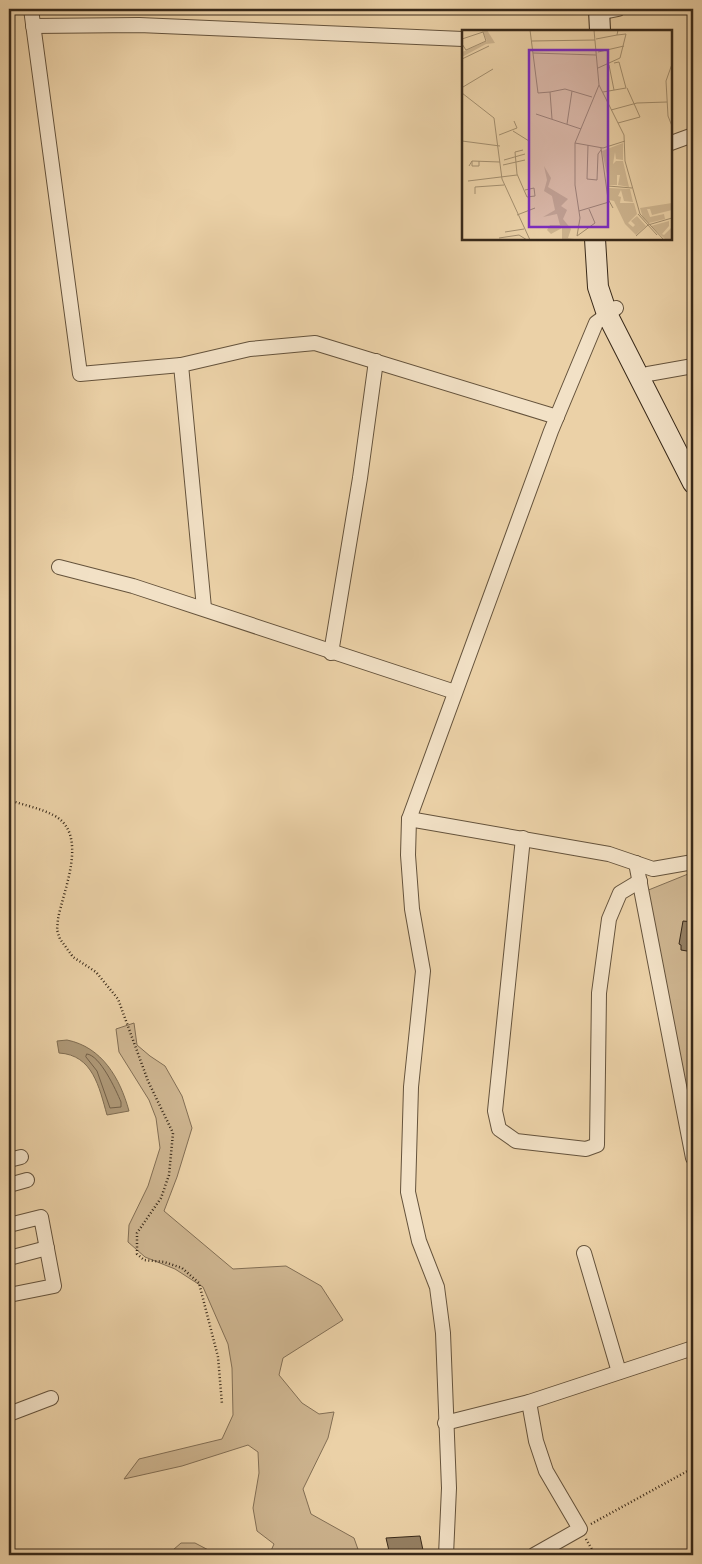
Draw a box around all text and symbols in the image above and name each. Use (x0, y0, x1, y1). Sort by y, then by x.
inset map (462, 30, 672, 240)

